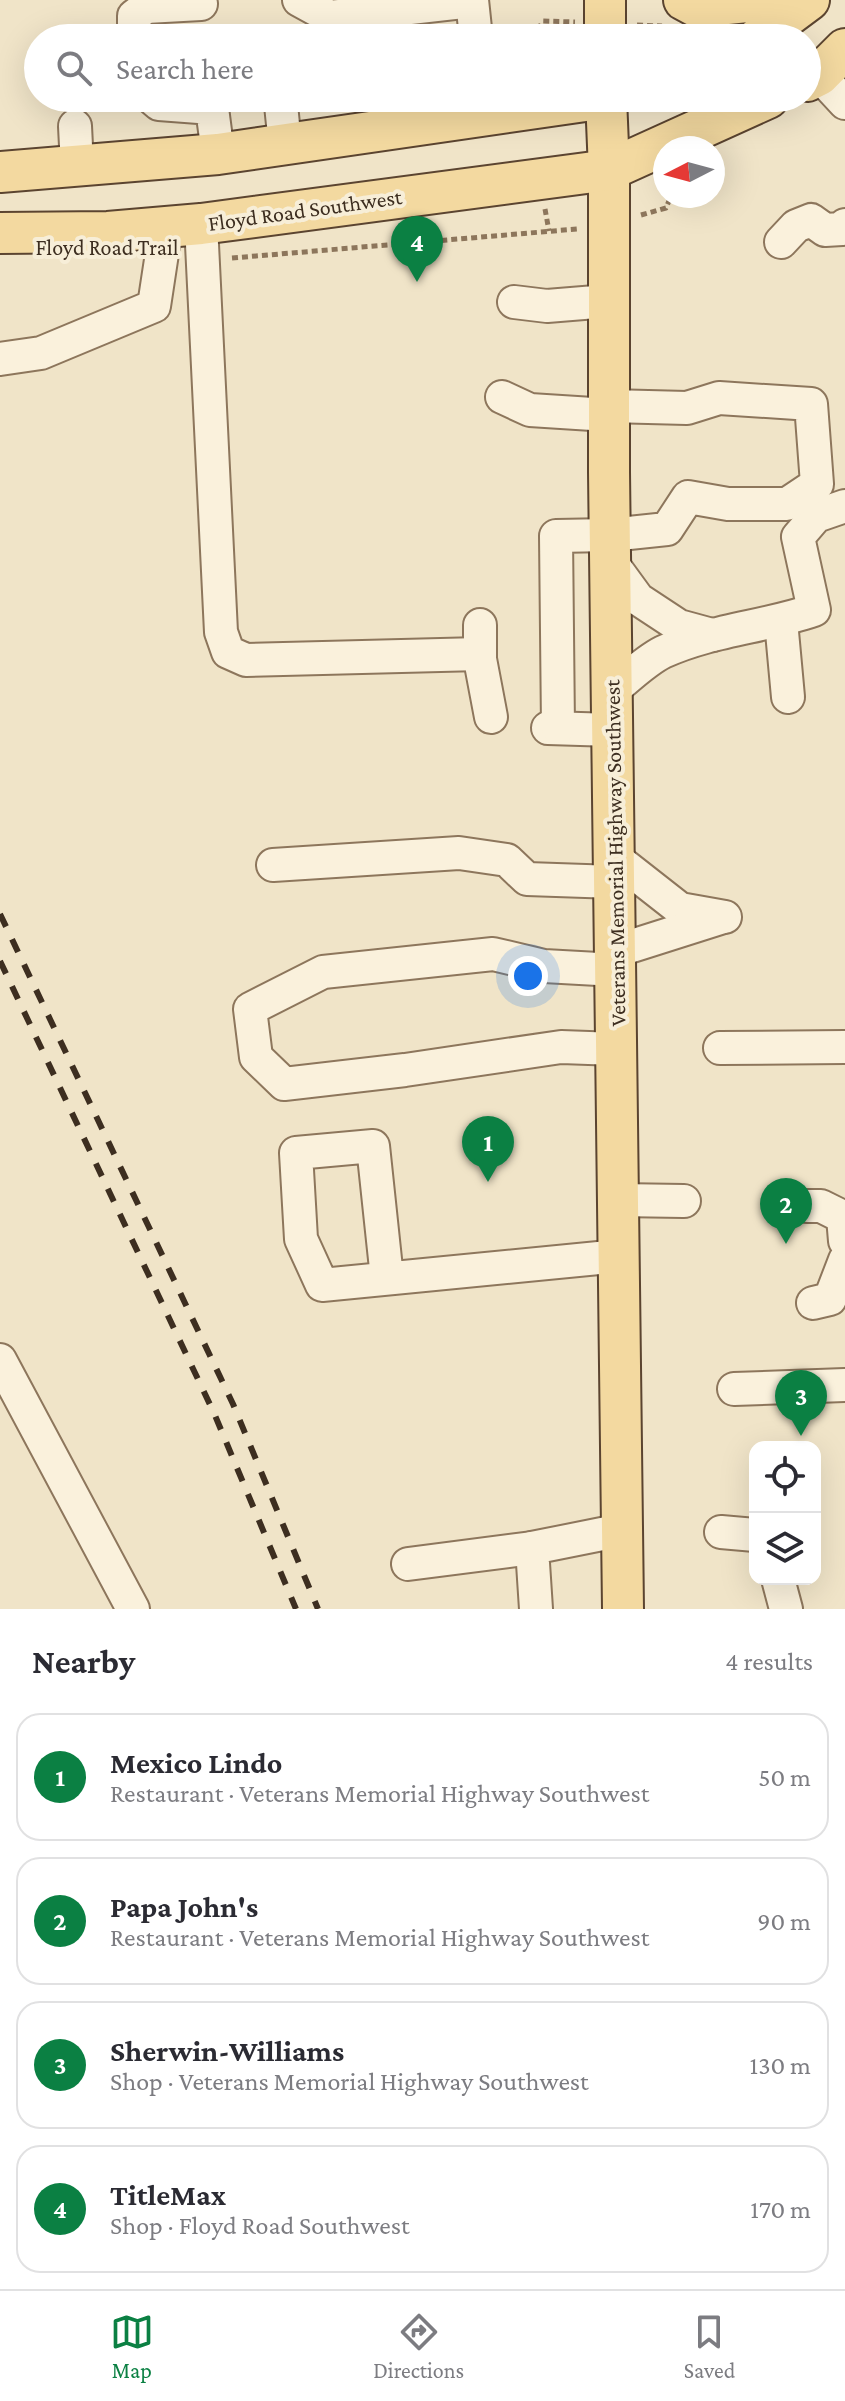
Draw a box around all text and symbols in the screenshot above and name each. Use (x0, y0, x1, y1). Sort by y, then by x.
search box (24, 24, 821, 112)
icon: search (52, 46, 96, 90)
text: Search here (116, 52, 254, 85)
north arrow (653, 136, 725, 208)
street label: Floyd Road Southwest (207, 184, 404, 236)
pin: 4 (391, 216, 443, 282)
street label: Floyd Road Trail (36, 235, 179, 260)
street label: Veterans Memorial Highway Southwest (599, 679, 631, 1027)
your location (508, 956, 548, 996)
pin: 1 (462, 1116, 514, 1182)
pin: 2 (760, 1178, 812, 1244)
pin: 3 (775, 1370, 827, 1436)
map controls (749, 1441, 821, 1585)
button: locate (749, 1441, 821, 1513)
button: layers (749, 1513, 821, 1585)
text: Nearby (32, 1643, 135, 1680)
text: 4 results (725, 1647, 813, 1676)
text: Mexico Lindo (110, 1746, 282, 1779)
text: 1 (55, 1763, 65, 1792)
text: 50 m (758, 1763, 811, 1792)
text: Restaurant · Veterans Memorial Highway Southwest (110, 1779, 649, 1808)
text: Papa John's (110, 1890, 258, 1923)
text: 2 (53, 1907, 67, 1936)
text: 90 m (757, 1907, 811, 1936)
text: Restaurant · Veterans Memorial Highway Southwest (110, 1923, 649, 1952)
text: Sherwin-Williams (110, 2034, 344, 2067)
text: 3 (54, 2051, 66, 2080)
text: 130 m (750, 2051, 811, 2080)
text: Shop · Veterans Memorial Highway Southwest (110, 2067, 589, 2096)
text: TitleMax (110, 2178, 226, 2211)
text: 4 (53, 2195, 67, 2224)
text: 170 m (750, 2195, 811, 2224)
text: Shop · Floyd Road Southwest (110, 2211, 410, 2240)
tab: Map (110, 2310, 154, 2383)
tab: Directions (373, 2310, 464, 2383)
tab: Saved (684, 2310, 735, 2383)

